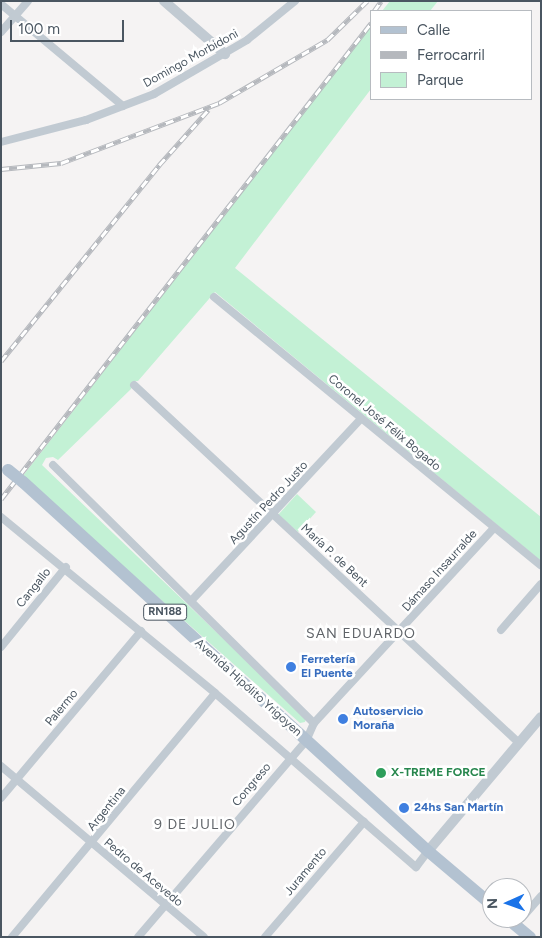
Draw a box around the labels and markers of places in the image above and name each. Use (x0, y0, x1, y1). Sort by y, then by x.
place label: Ferretería El Puente (301, 653, 355, 681)
marker: Ferretería El Puente (285, 661, 297, 673)
place label: Autoservicio Moraña (353, 705, 423, 733)
marker: Autoservicio Moraña (337, 713, 349, 725)
place label: X-TREME FORCE (391, 766, 486, 780)
marker: X-TREME FORCE (375, 767, 387, 779)
place label: 24hs San Martín (414, 801, 503, 815)
marker: 24hs San Martín (398, 802, 410, 814)

